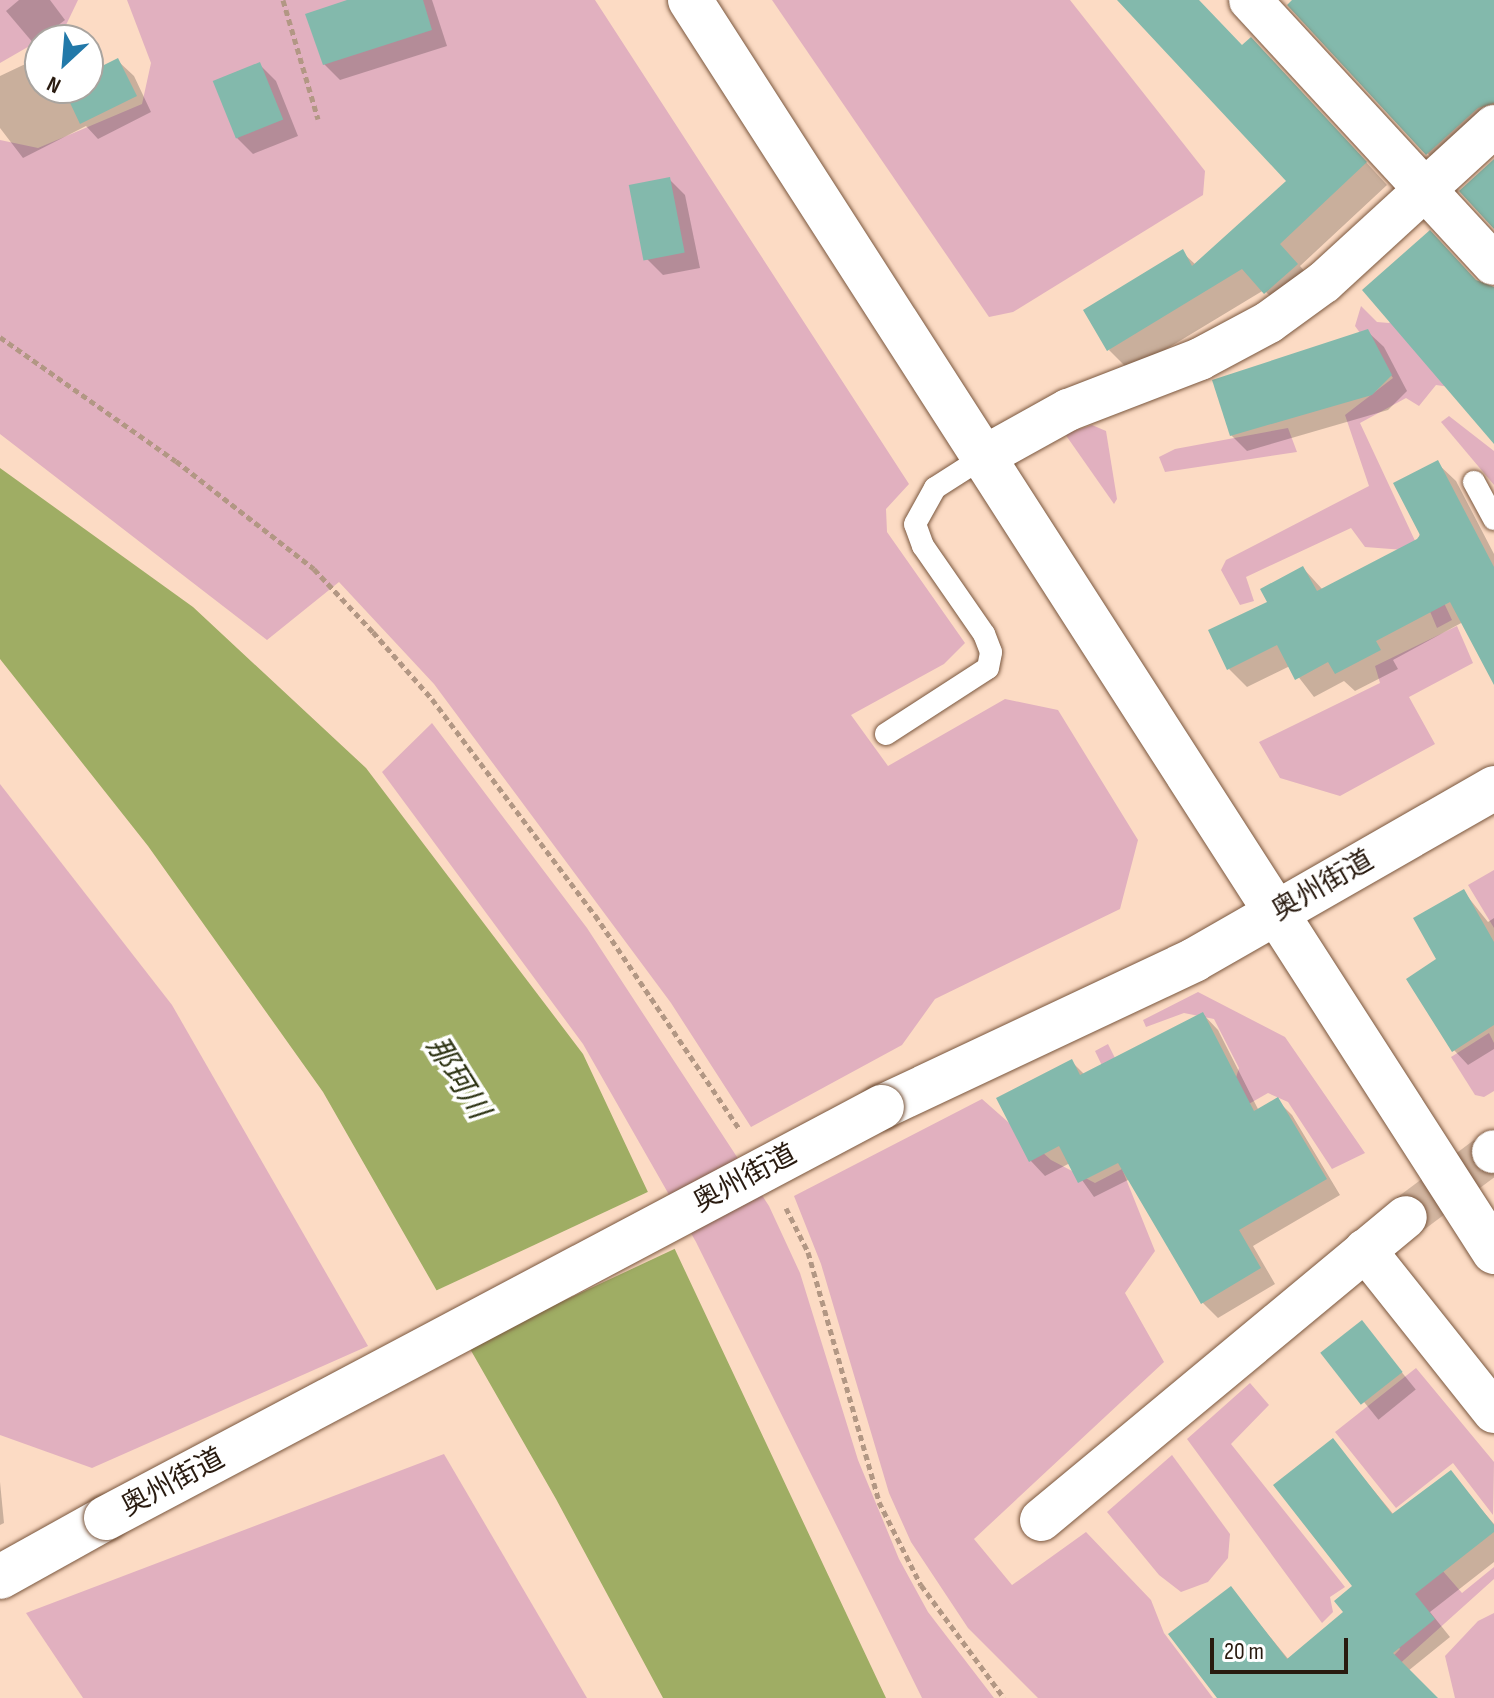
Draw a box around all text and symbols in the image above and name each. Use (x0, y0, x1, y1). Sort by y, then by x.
north arrow (24, 24, 104, 104)
text: N (43, 70, 65, 99)
street label: 奥州街道 (1266, 843, 1380, 929)
water label: 那珂川 (418, 1030, 496, 1126)
street label: 奥州街道 (688, 1138, 802, 1220)
street label: 奥州街道 (116, 1442, 230, 1524)
scale bar (1214, 1622, 1352, 1672)
text: 20 m (1224, 1637, 1264, 1666)

